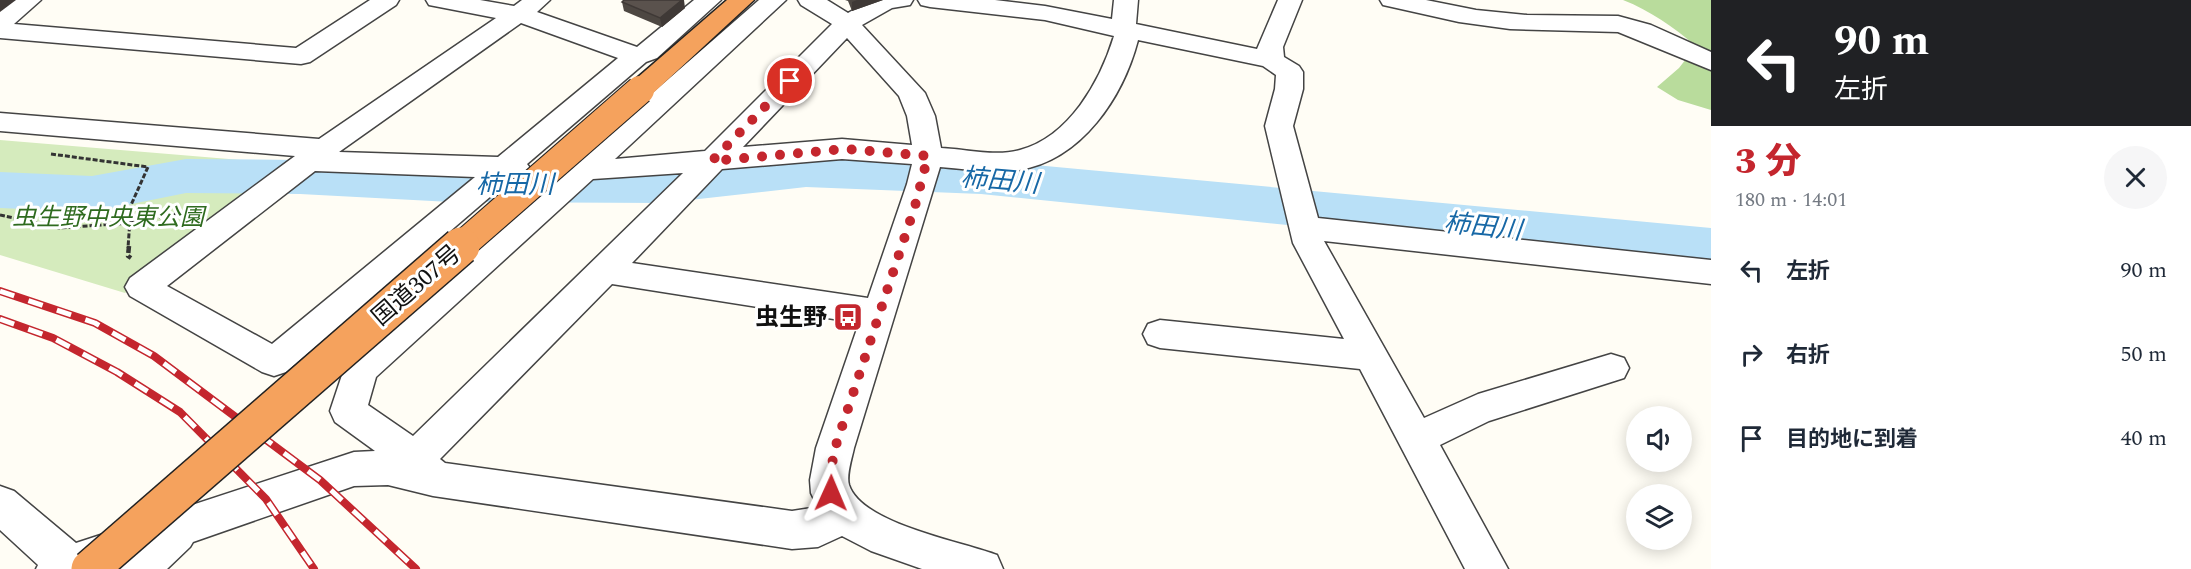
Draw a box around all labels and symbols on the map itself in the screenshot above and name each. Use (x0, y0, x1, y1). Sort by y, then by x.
pin (764, 55, 815, 106)
water label: 柿田川 (959, 158, 1043, 205)
water label: 柿田川 (476, 165, 557, 205)
park label: 虫生野中央東公園 (12, 200, 207, 236)
water label: 柿田川 (1442, 203, 1527, 251)
street label: 国道307号 (364, 237, 469, 335)
place label: 虫生野 (755, 300, 827, 336)
bus stop icon: 虫生野 (832, 301, 864, 333)
position arrow (799, 461, 863, 525)

